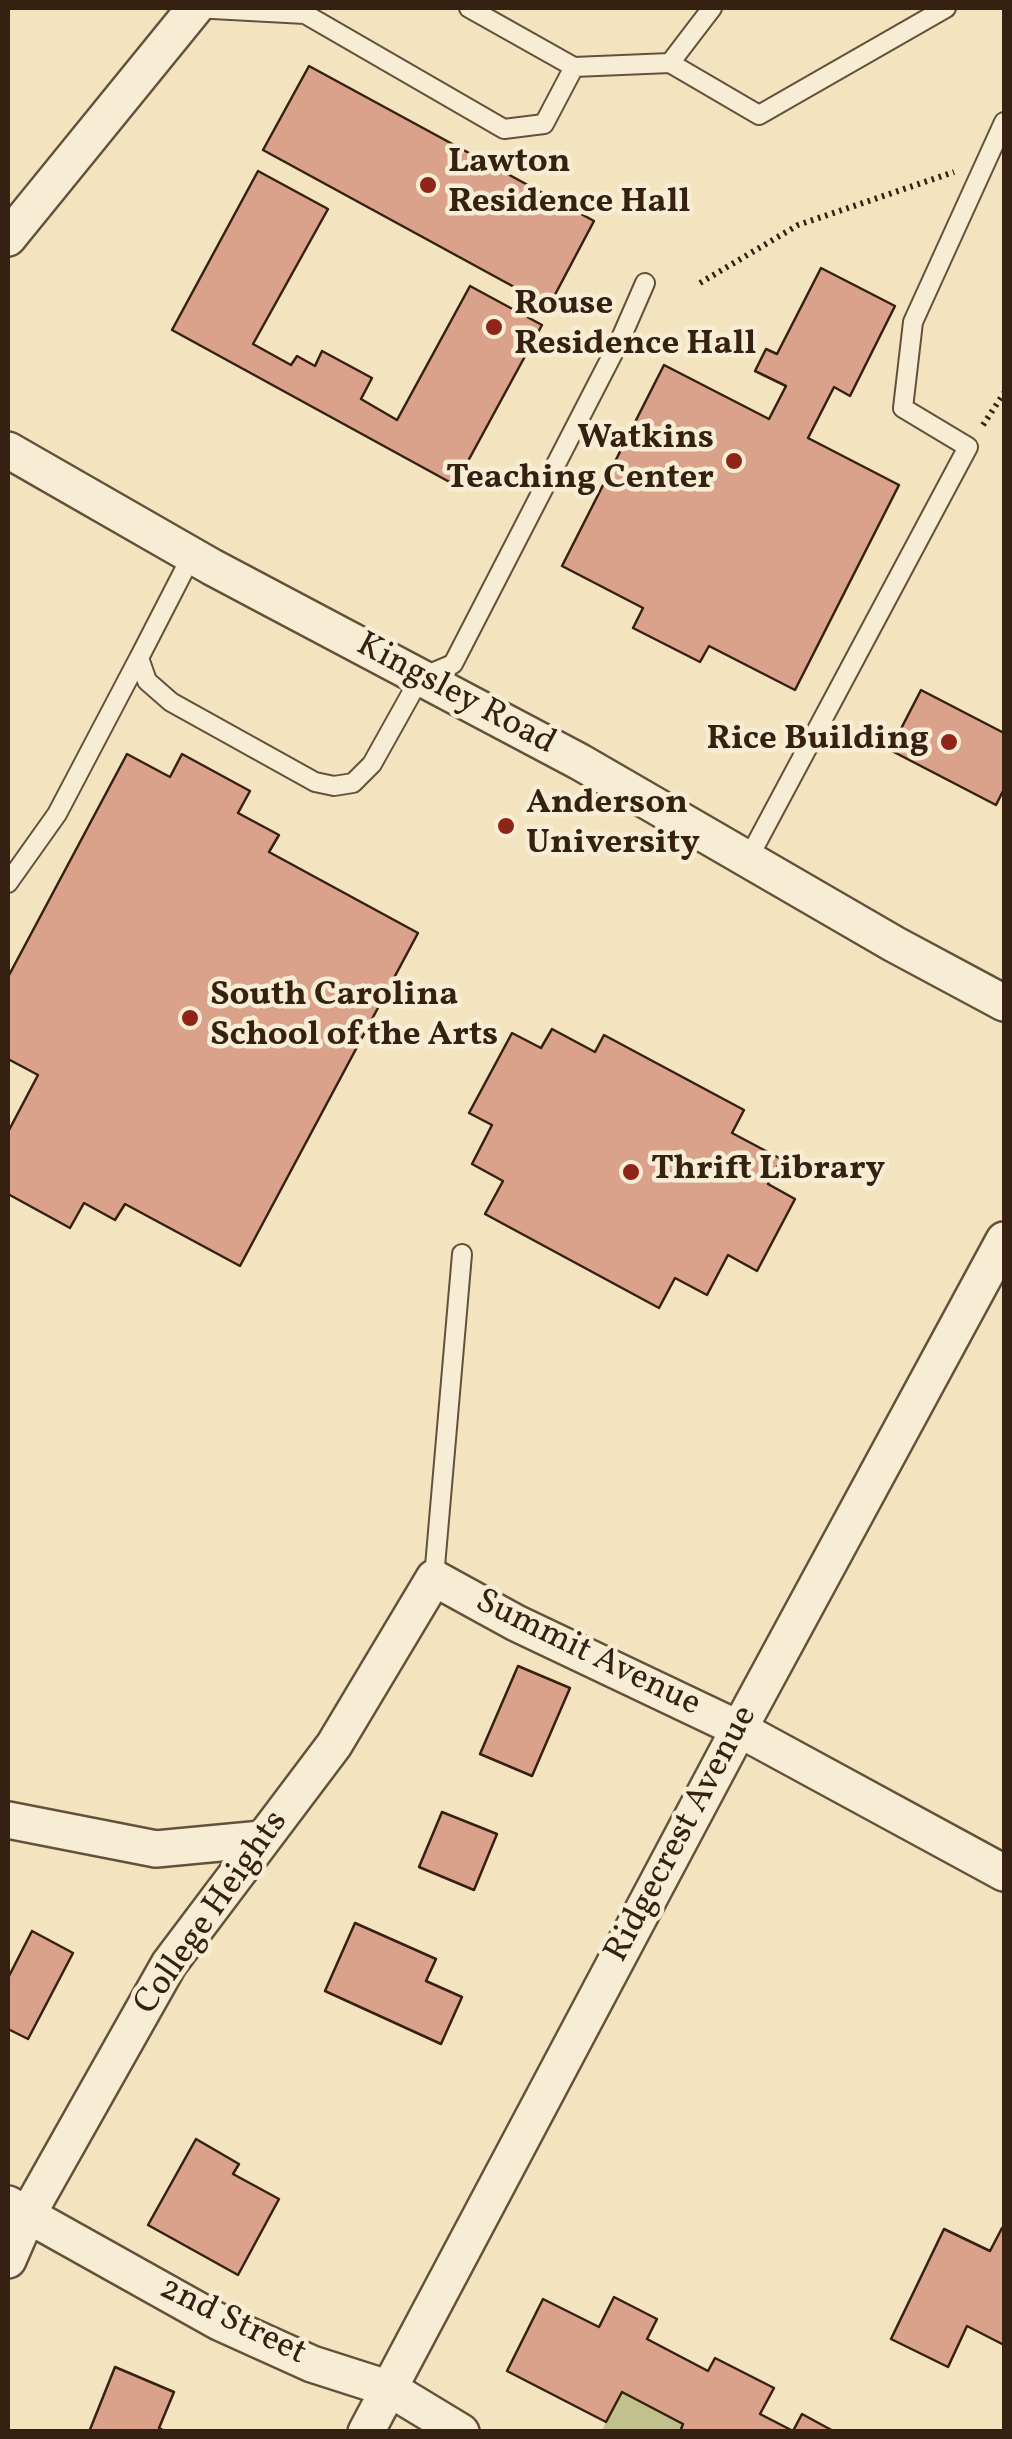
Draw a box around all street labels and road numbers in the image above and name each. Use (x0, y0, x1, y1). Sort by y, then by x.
street label: Kingsley Road (348, 626, 562, 766)
street label: Summit Avenue (468, 1582, 706, 1728)
street label: Ridgecrest Avenue (598, 1700, 768, 1970)
street label: College Heights (127, 1804, 299, 2024)
street label: 2nd Street (152, 2269, 312, 2377)

